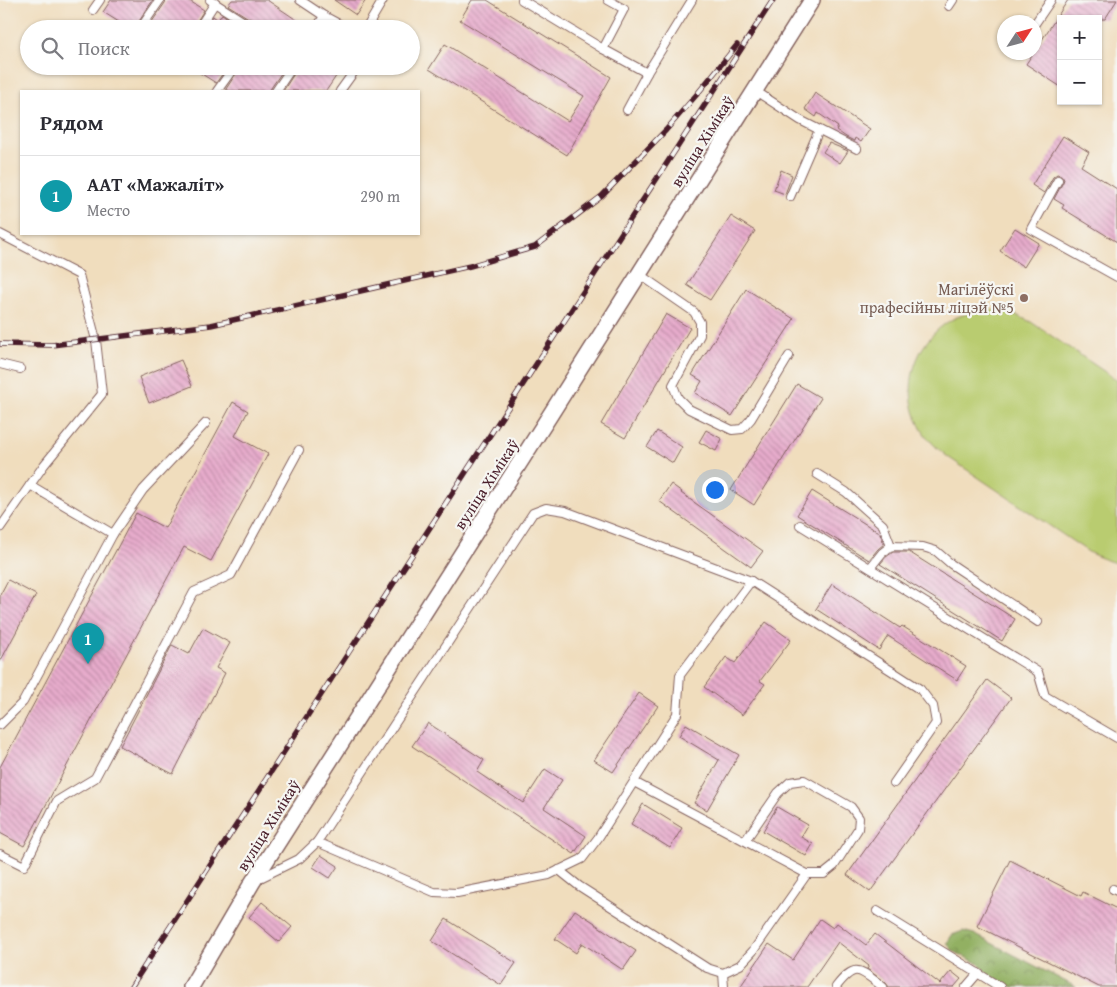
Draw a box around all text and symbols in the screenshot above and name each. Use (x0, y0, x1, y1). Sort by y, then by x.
north arrow (997, 15, 1042, 60)
map controls (1057, 15, 1102, 105)
button: + (1057, 15, 1102, 60)
search box (20, 20, 420, 75)
icon: search (38, 34, 66, 62)
text: Поиск (78, 34, 130, 62)
button: − (1057, 60, 1102, 105)
street label: вуліца Хімікаў (664, 91, 740, 191)
text: Рядом (40, 107, 103, 138)
text: ААТ «Мажаліт» (87, 170, 224, 198)
text: 1 (52, 184, 60, 208)
text: 290 m (360, 184, 400, 208)
text: Место (87, 198, 130, 222)
place label: Магілёўскі прафесійны ліцэй №5 (860, 277, 1015, 319)
marker: Магілёўскі прафесійны ліцэй №5 (1018, 292, 1030, 304)
street label: вуліца Хімікаў (448, 434, 524, 534)
your location (702, 477, 728, 503)
pin: 1 (72, 623, 104, 664)
street label: вуліца Хімікаў (230, 775, 306, 875)

